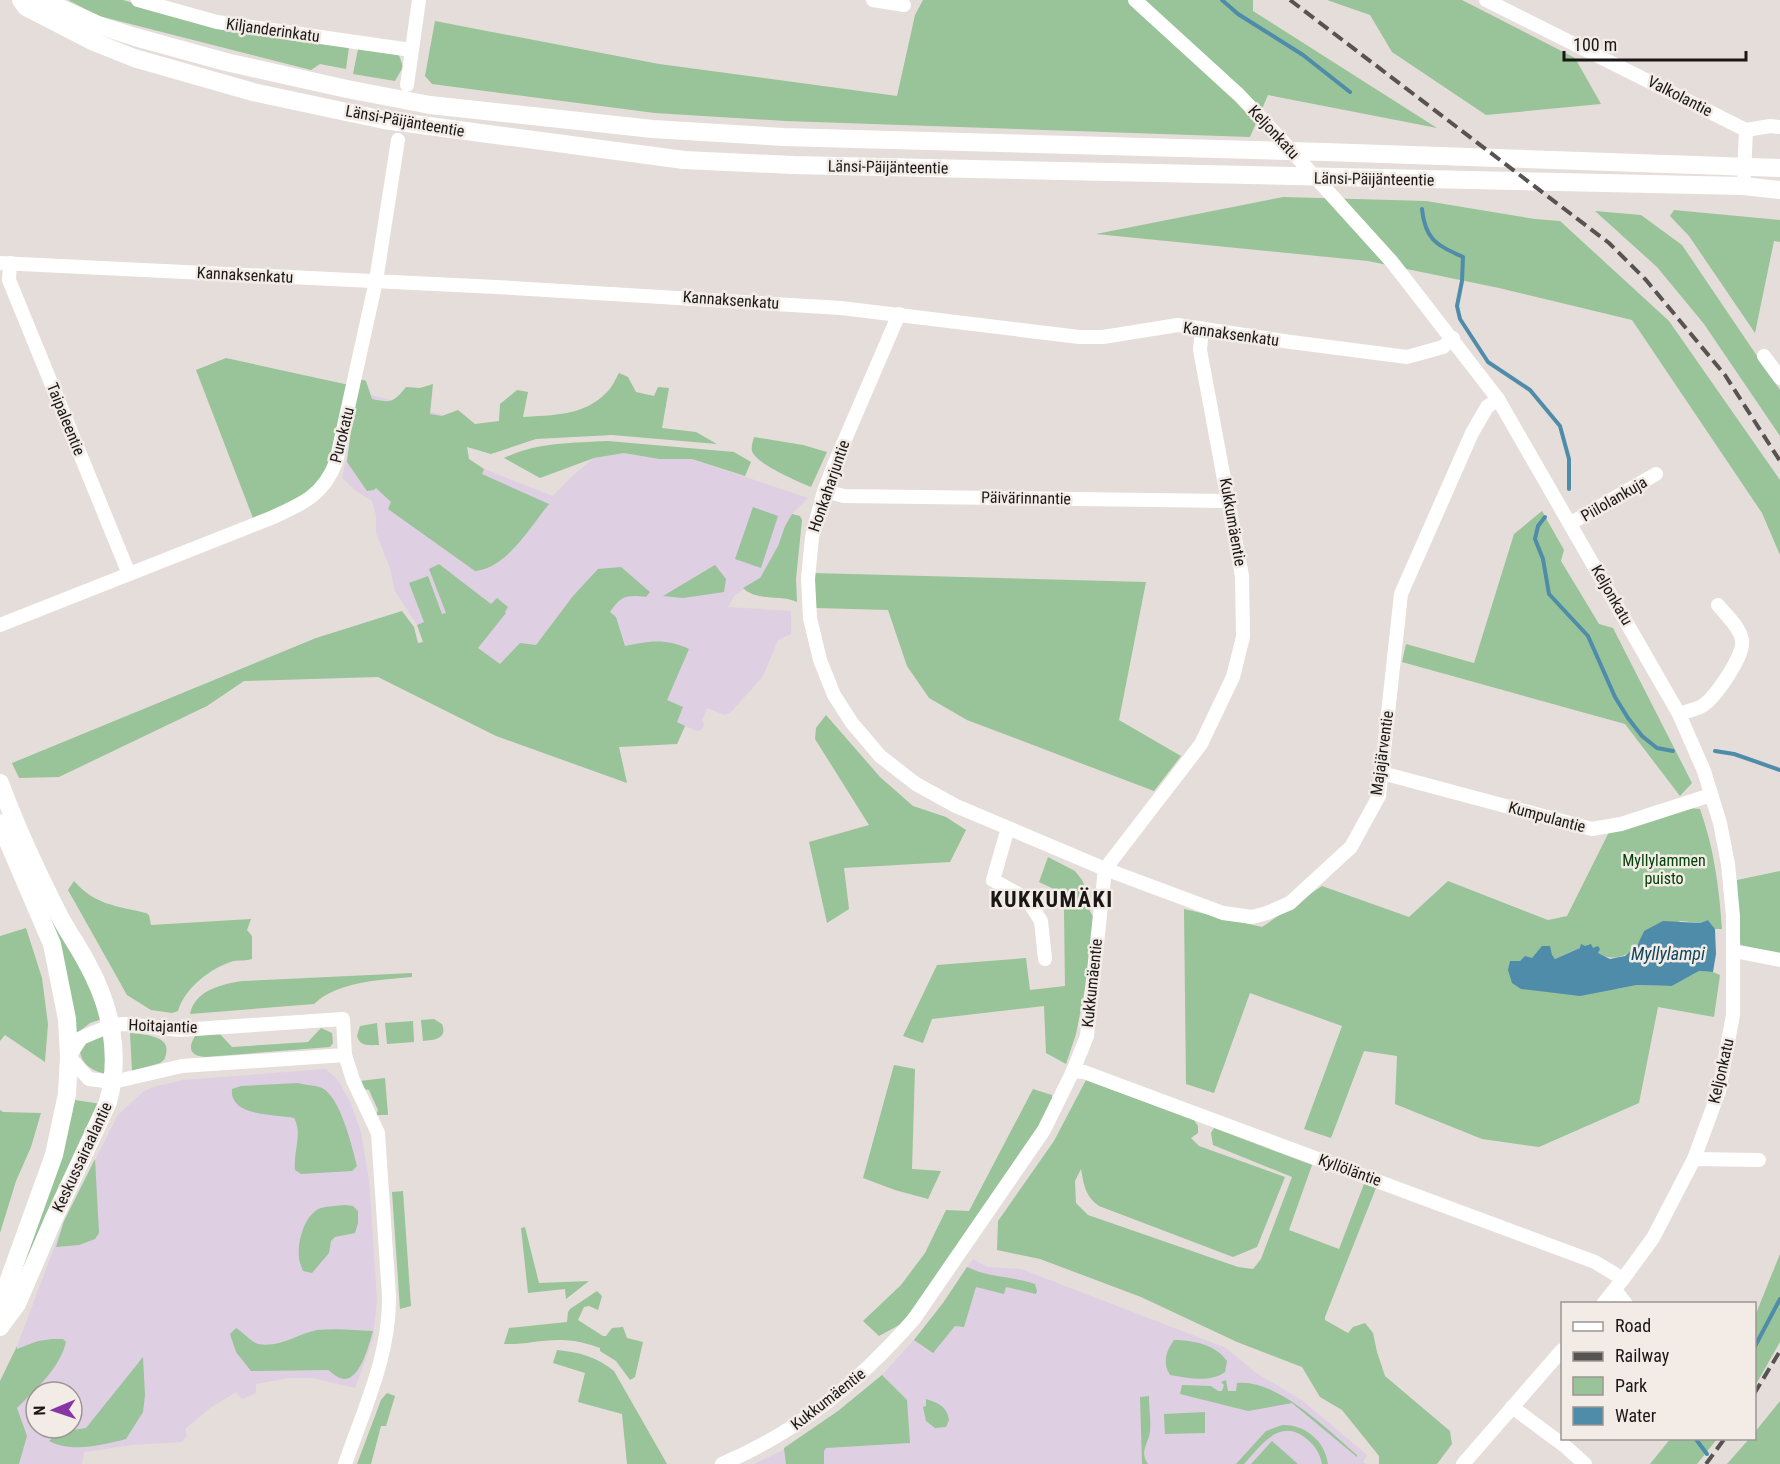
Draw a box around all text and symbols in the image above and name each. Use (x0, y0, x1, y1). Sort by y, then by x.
street label: Kiljanderinkatu (225, 14, 321, 46)
scale bar (1564, 24, 1746, 62)
text: 100 m (1573, 34, 1617, 55)
street label: Valkolantie (1644, 72, 1716, 120)
street label: Länsi-Päijänteentie (344, 101, 466, 141)
street label: Keljonkatu (1244, 101, 1304, 163)
street label: Länsi-Päijänteentie (828, 156, 948, 178)
street label: Länsi-Päijänteentie (1314, 168, 1434, 190)
street label: Kannaksenkatu (196, 263, 294, 287)
street label: Kannaksenkatu (682, 287, 780, 313)
street label: Kannaksenkatu (1182, 318, 1280, 350)
street label: Taipaleentie (43, 380, 89, 458)
street label: Purokatu (326, 405, 358, 465)
street label: Honkaharjuntie (804, 438, 854, 534)
street label: Piilolankuja (1578, 472, 1650, 526)
street label: Kukkumäentie (1216, 476, 1250, 568)
street label: Päivärinnantie (981, 488, 1071, 508)
street label: Keljonkatu (1587, 561, 1637, 629)
street label: Majajärventie (1367, 710, 1397, 796)
street label: Kumpulantie (1506, 798, 1588, 836)
park label: Myllylammen puisto (1622, 851, 1706, 888)
district label: KUKKUMÄKI (990, 887, 1114, 912)
street label: Kukkumäentie (1078, 938, 1106, 1028)
water label: Myllylampi (1631, 943, 1706, 964)
street label: Hoitajantie (128, 1015, 198, 1037)
street label: Keljonkatu (1704, 1037, 1738, 1105)
street label: Keskussairaalantie (48, 1099, 116, 1215)
street label: Kyllöläntie (1316, 1150, 1384, 1190)
legend (1561, 1302, 1756, 1440)
text: Road (1615, 1315, 1651, 1336)
text: Railway (1615, 1345, 1670, 1366)
street label: Kukkumäentie (787, 1364, 869, 1434)
text: Park (1615, 1375, 1647, 1396)
north arrow (24, 1380, 84, 1440)
text: N (30, 1405, 49, 1416)
text: Water (1615, 1405, 1657, 1426)

